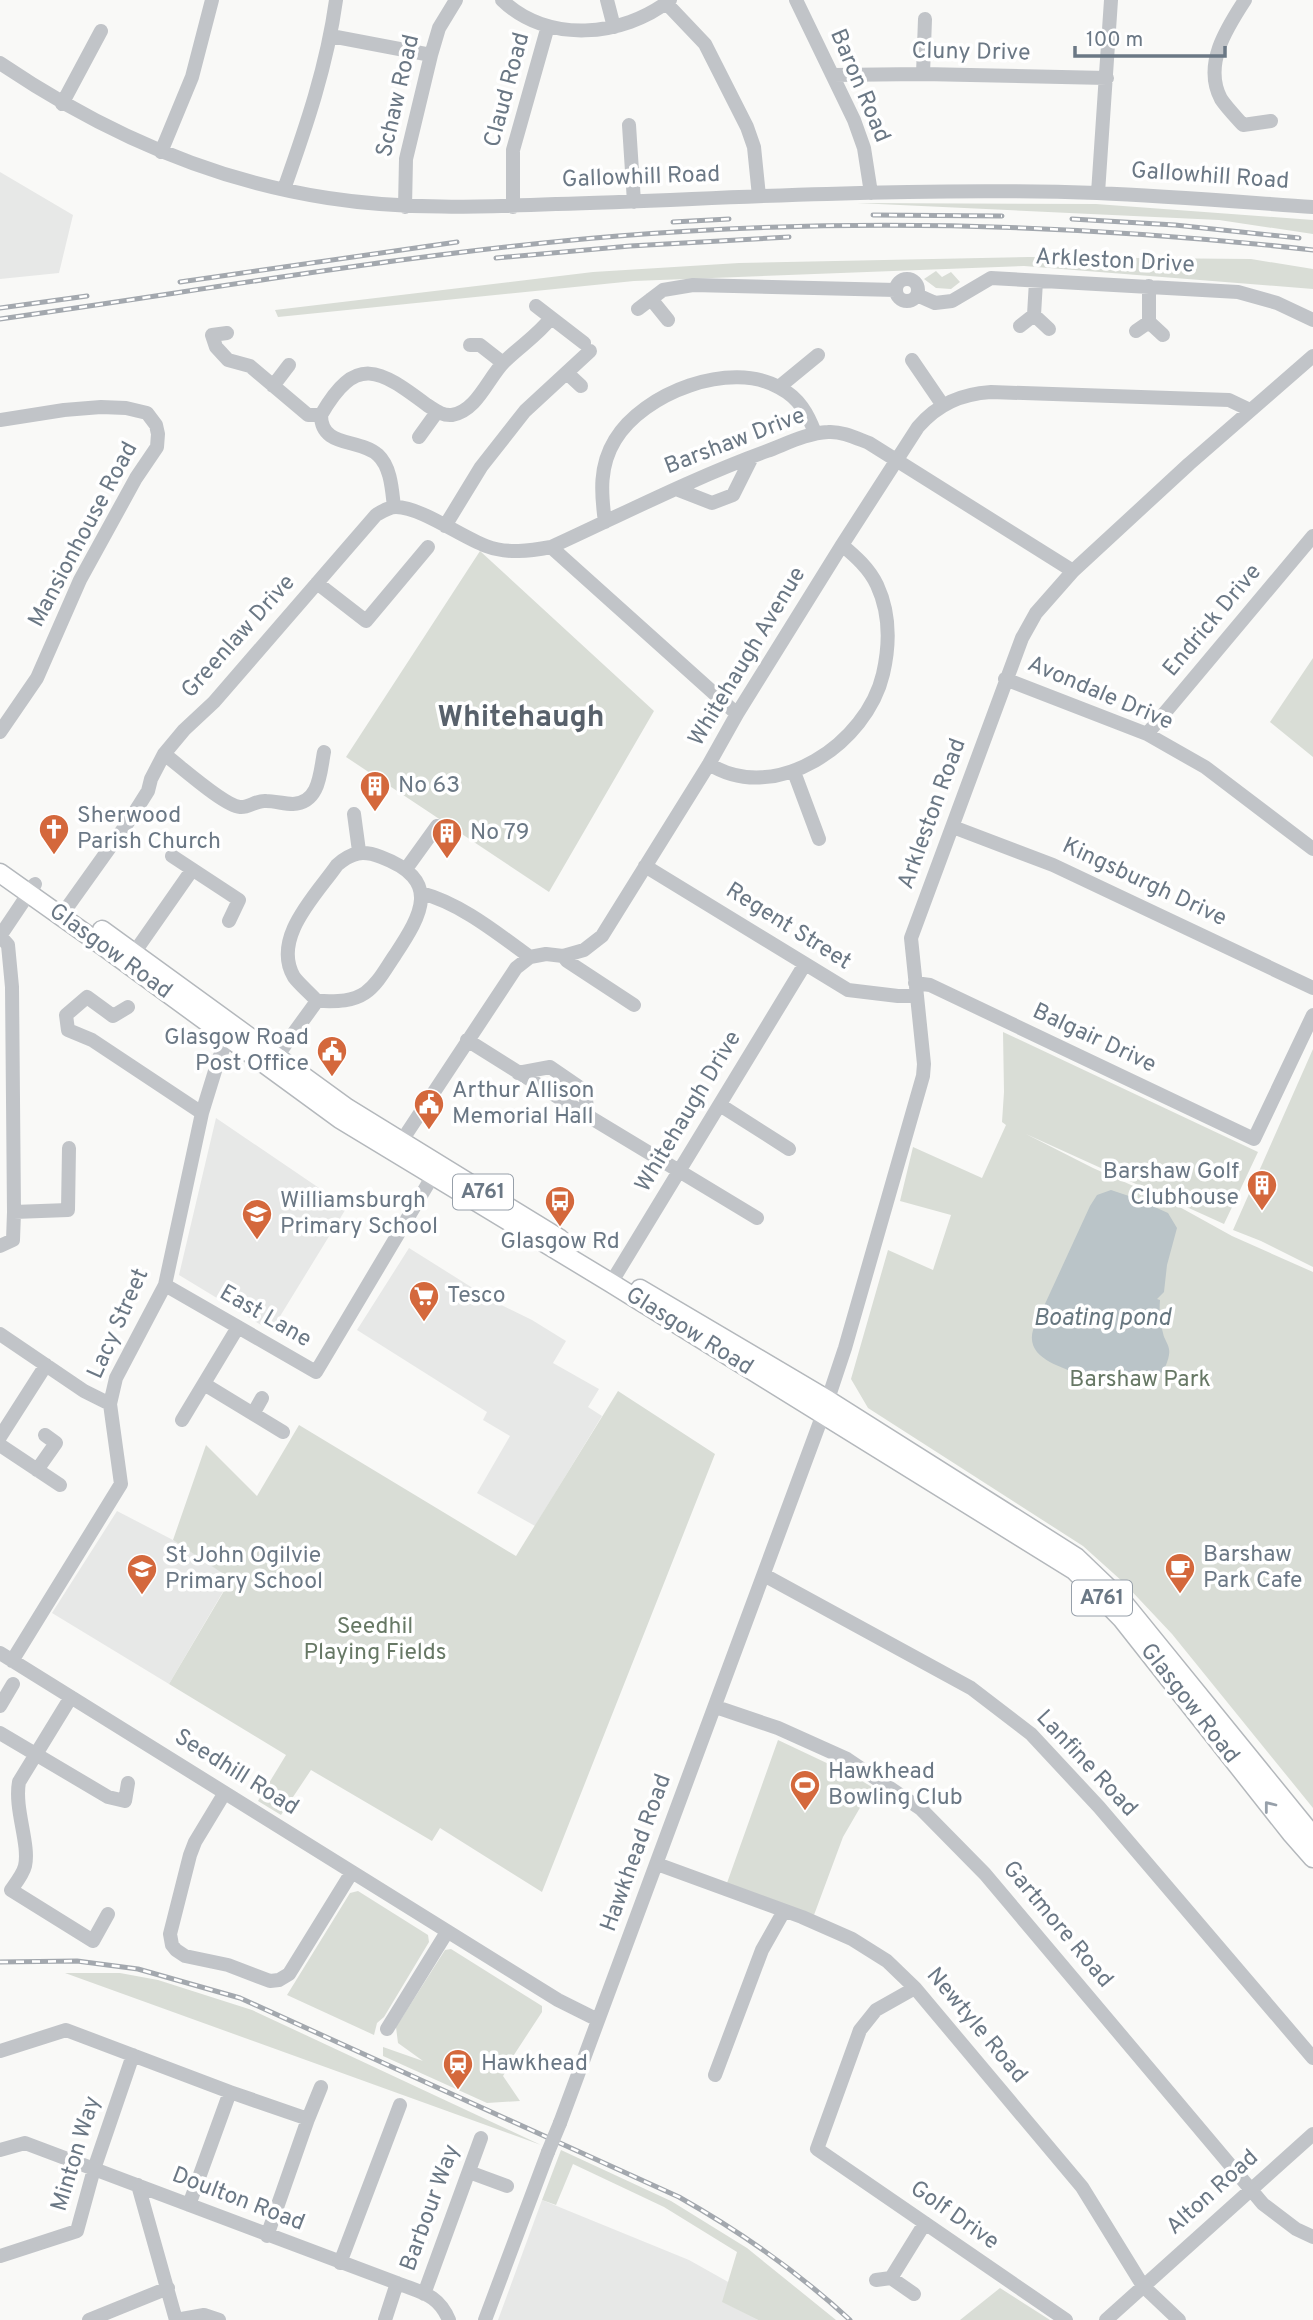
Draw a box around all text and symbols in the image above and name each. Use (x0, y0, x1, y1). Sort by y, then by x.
scale bar (1075, 14, 1226, 58)
street label: Baron Road (822, 25, 896, 147)
text: 100 m (1086, 27, 1143, 54)
street label: Claud Road (479, 30, 537, 150)
street label: Schaw Road (371, 32, 427, 160)
street label: Cluny Drive (911, 37, 1031, 69)
street label: Gallowhill Road (1130, 157, 1290, 197)
street label: Gallowhill Road (561, 161, 721, 195)
street label: Arkleston Drive (1035, 243, 1195, 281)
street label: Barshaw Drive (660, 402, 810, 482)
street label: Mansionhouse Road (23, 437, 145, 633)
street label: Endrick Drive (1157, 559, 1269, 683)
street label: Whitehaugh Avenue (683, 562, 813, 752)
street label: Greenlaw Drive (176, 569, 302, 705)
street label: Avondale Drive (1023, 650, 1177, 738)
district label: Whitehaugh (437, 700, 605, 737)
street label: Arkleston Road (892, 735, 974, 893)
building icon: No 63 (358, 769, 392, 813)
place label: No 63 (398, 772, 460, 801)
place label: Sherwood Parish Church (77, 802, 221, 857)
church icon: Sherwood Parish Church (37, 812, 71, 856)
building icon: No 79 (430, 816, 464, 860)
place label: No 79 (470, 819, 529, 848)
street label: Kingsburgh Drive (1057, 832, 1231, 934)
street label: Regent Street (720, 877, 856, 977)
street label: Glasgow Road (43, 898, 177, 1006)
street label: Balgair Drive (1027, 998, 1161, 1080)
place label: Glasgow Road Post Office (164, 1024, 309, 1079)
street label: Whitehaugh Drive (630, 1026, 748, 1198)
public building icon: Glasgow Road Post Office (315, 1034, 349, 1078)
place label: Arthur Allison Memorial Hall (452, 1077, 594, 1132)
public building icon: Arthur Allison Memorial Hall (412, 1087, 446, 1131)
place label: Barshaw Golf Clubhouse (1103, 1158, 1239, 1213)
building icon: Barshaw Golf Clubhouse (1245, 1168, 1279, 1212)
road number: A761 (453, 1174, 513, 1210)
bus stop icon: Glasgow Rd (543, 1184, 577, 1228)
place label: Williamsburgh Primary School (280, 1187, 438, 1242)
school or university icon: Williamsburgh Primary School (240, 1197, 274, 1241)
place label: Glasgow Rd (500, 1228, 620, 1257)
street label: Lacy Street (82, 1264, 156, 1384)
street label: East Lane (214, 1279, 316, 1355)
supermarket icon: Tesco (407, 1279, 441, 1323)
street label: Glasgow Road (620, 1281, 758, 1383)
place label: Tesco (447, 1282, 506, 1311)
water label: Boating pond (1033, 1304, 1173, 1334)
park label: Barshaw Park (1069, 1366, 1211, 1395)
place label: Barshaw Park Cafe (1203, 1541, 1302, 1596)
place label: St John Ogilvie Primary School (165, 1542, 323, 1597)
cafe icon: Barshaw Park Cafe (1163, 1551, 1197, 1595)
school or university icon: St John Ogilvie Primary School (125, 1552, 159, 1596)
road number: A761 (1072, 1580, 1132, 1616)
park label: Seedhil Playing Fields (303, 1613, 447, 1668)
street label: Glasgow Road (1133, 1638, 1245, 1770)
street label: Lanfine Road (1029, 1704, 1143, 1824)
street label: Seedhill Road (168, 1723, 304, 1823)
place label: Hawkhead Bowling Club (828, 1758, 963, 1813)
sports icon: Hawkhead Bowling Club (788, 1768, 822, 1812)
street label: Hawkhead Road (595, 1770, 679, 1936)
one-way arrow (1265, 1801, 1278, 1813)
street label: Gartmore Road (995, 1855, 1119, 1995)
street label: Newtyle Road (919, 1962, 1033, 2090)
station icon: Hawkhead (441, 2047, 475, 2091)
place label: Hawkhead (481, 2050, 588, 2079)
street label: Minton Way (46, 2093, 108, 2215)
street label: Barbour Way (395, 2141, 467, 2275)
street label: Alton Road (1161, 2144, 1265, 2242)
street label: Doulton Road (167, 2161, 309, 2239)
street label: Golf Drive (904, 2175, 1004, 2257)

